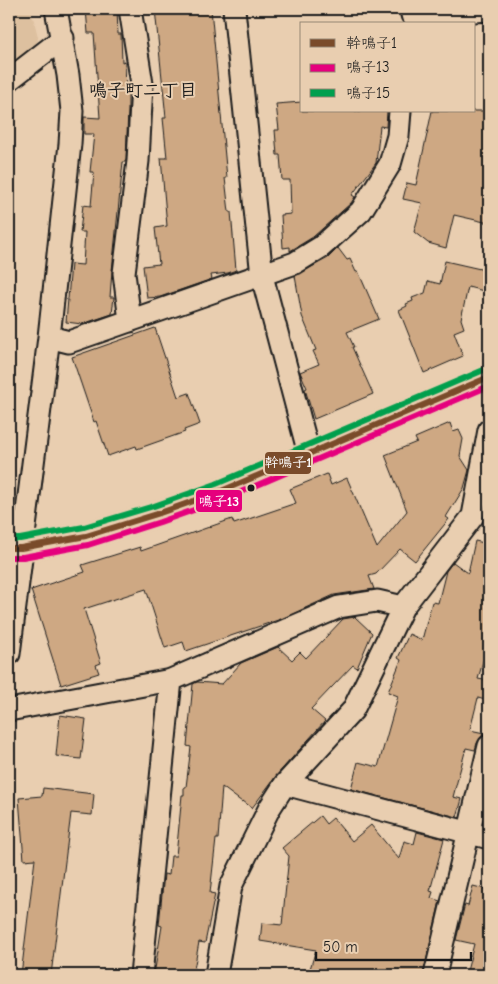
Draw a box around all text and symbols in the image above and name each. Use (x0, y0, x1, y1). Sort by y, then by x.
legend (300, 22, 476, 112)
text: 幹鳴子1 (346, 34, 397, 52)
text: 鳴子13 (346, 58, 390, 76)
district label: 鳴子町二丁目 (89, 80, 197, 101)
text: 鳴子15 (346, 84, 390, 102)
line badge: 幹鳴子1 (264, 451, 312, 475)
text: 幹鳴子1 (264, 454, 312, 471)
unlabelled marker (246, 483, 256, 493)
line badge: 鳴子13 (195, 489, 243, 513)
text: 鳴子13 (199, 493, 239, 510)
scale bar (316, 929, 470, 961)
text: 50 m (323, 938, 358, 956)

